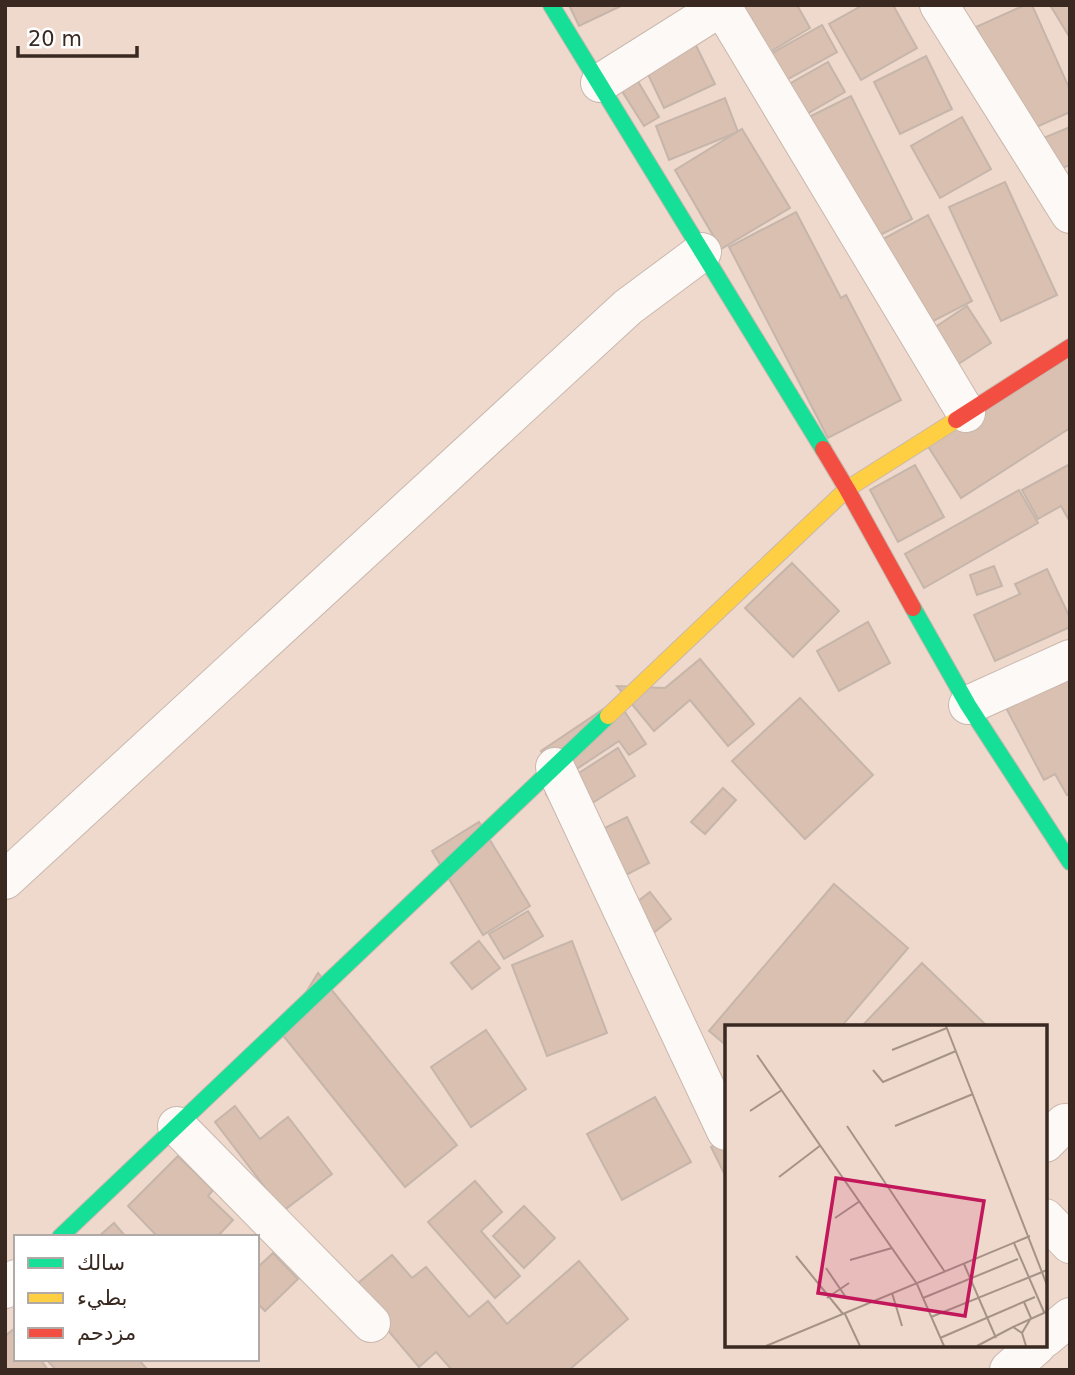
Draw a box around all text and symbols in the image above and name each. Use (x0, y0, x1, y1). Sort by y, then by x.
scale bar (18, 14, 136, 58)
text: 20 m (28, 27, 82, 51)
inset map (725, 1025, 1047, 1347)
legend (14, 1235, 259, 1361)
text: سالك (77, 1251, 125, 1275)
text: بطيء (77, 1286, 127, 1310)
text: مزدحم (77, 1321, 136, 1346)

